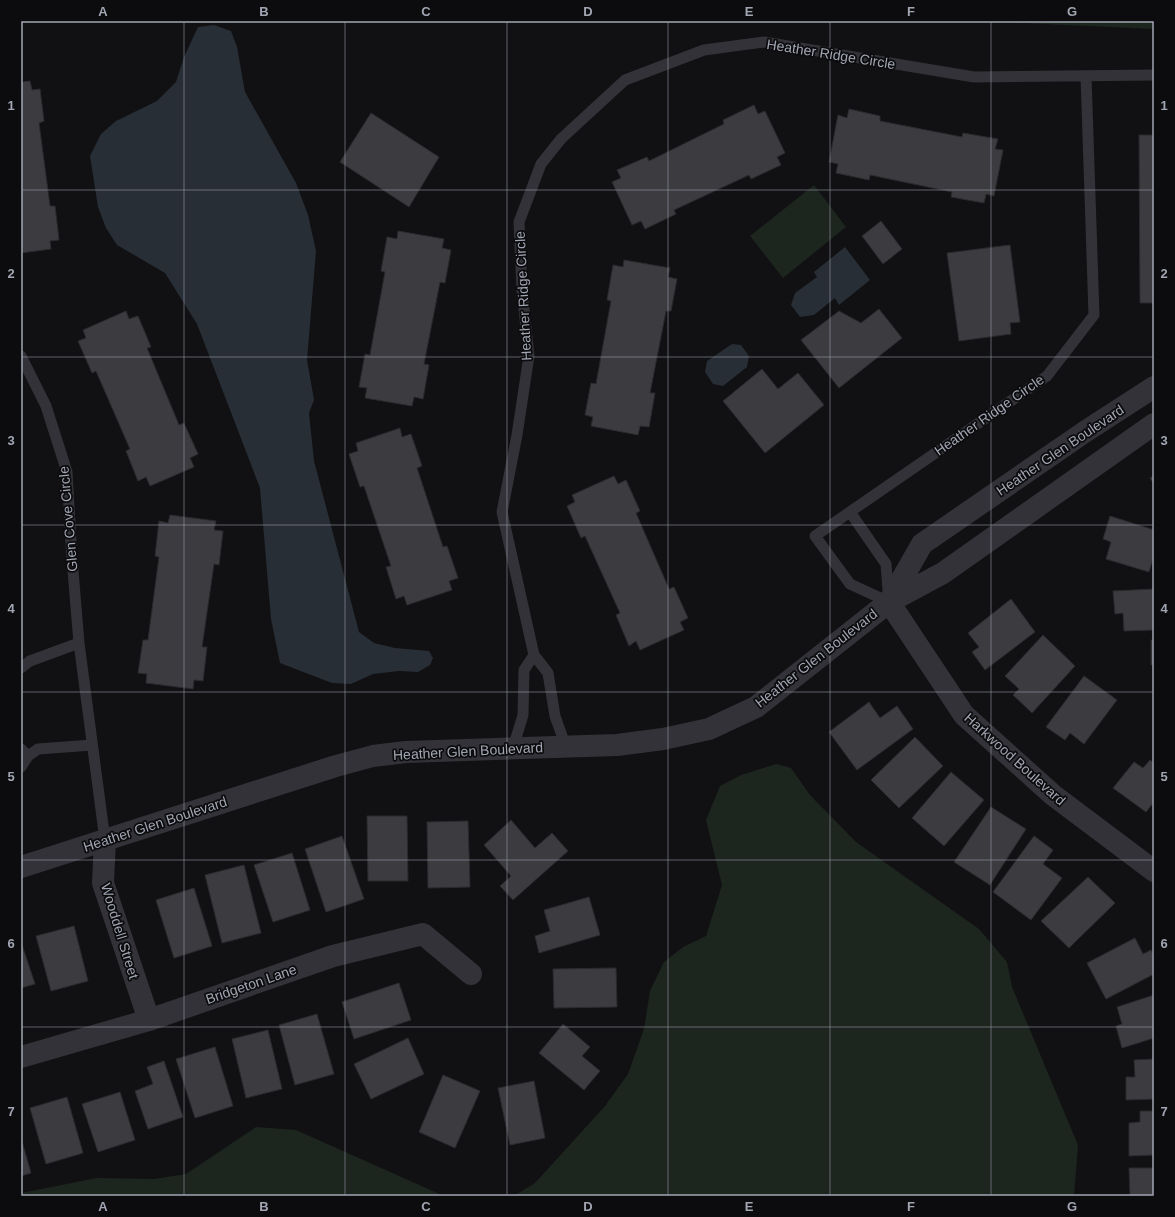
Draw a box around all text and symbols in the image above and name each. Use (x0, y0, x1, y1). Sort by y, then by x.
text: A (98, 4, 108, 19)
text: B (259, 4, 269, 19)
text: C (421, 4, 431, 19)
text: D (583, 4, 593, 19)
text: E (745, 4, 754, 19)
text: F (907, 4, 915, 19)
text: G (1067, 4, 1077, 19)
street label: Heather Ridge Circle (766, 36, 897, 72)
text: 1 (7, 98, 15, 113)
text: 1 (1160, 98, 1168, 113)
street label: Heather Ridge Circle (512, 230, 534, 361)
text: 2 (7, 266, 15, 281)
text: 2 (1160, 266, 1168, 281)
street label: Heather Ridge Circle (931, 371, 1047, 459)
street label: Heather Glen Boulevard (993, 401, 1127, 499)
text: 3 (7, 433, 15, 448)
text: 3 (1160, 433, 1168, 448)
street label: Glen Cove Circle (55, 465, 81, 572)
text: 4 (7, 601, 15, 616)
text: 4 (1160, 601, 1168, 616)
street label: Heather Glen Boulevard (752, 605, 880, 711)
street label: Harkwood Boulevard (961, 710, 1069, 808)
street label: Heather Glen Boulevard (393, 739, 543, 763)
text: 5 (7, 769, 15, 784)
text: 5 (1160, 769, 1168, 784)
street label: Heather Glen Boulevard (81, 793, 229, 855)
street label: Wooddell Street (98, 881, 142, 981)
text: 6 (7, 936, 15, 951)
text: 6 (1160, 936, 1168, 951)
street label: Bridgeton Lane (203, 961, 299, 1007)
text: 7 (7, 1104, 15, 1119)
text: 7 (1160, 1104, 1168, 1119)
text: A (98, 1199, 108, 1214)
text: B (259, 1199, 269, 1214)
text: C (421, 1199, 431, 1214)
text: D (583, 1199, 593, 1214)
text: E (745, 1199, 754, 1214)
text: F (907, 1199, 915, 1214)
text: G (1067, 1199, 1077, 1214)

